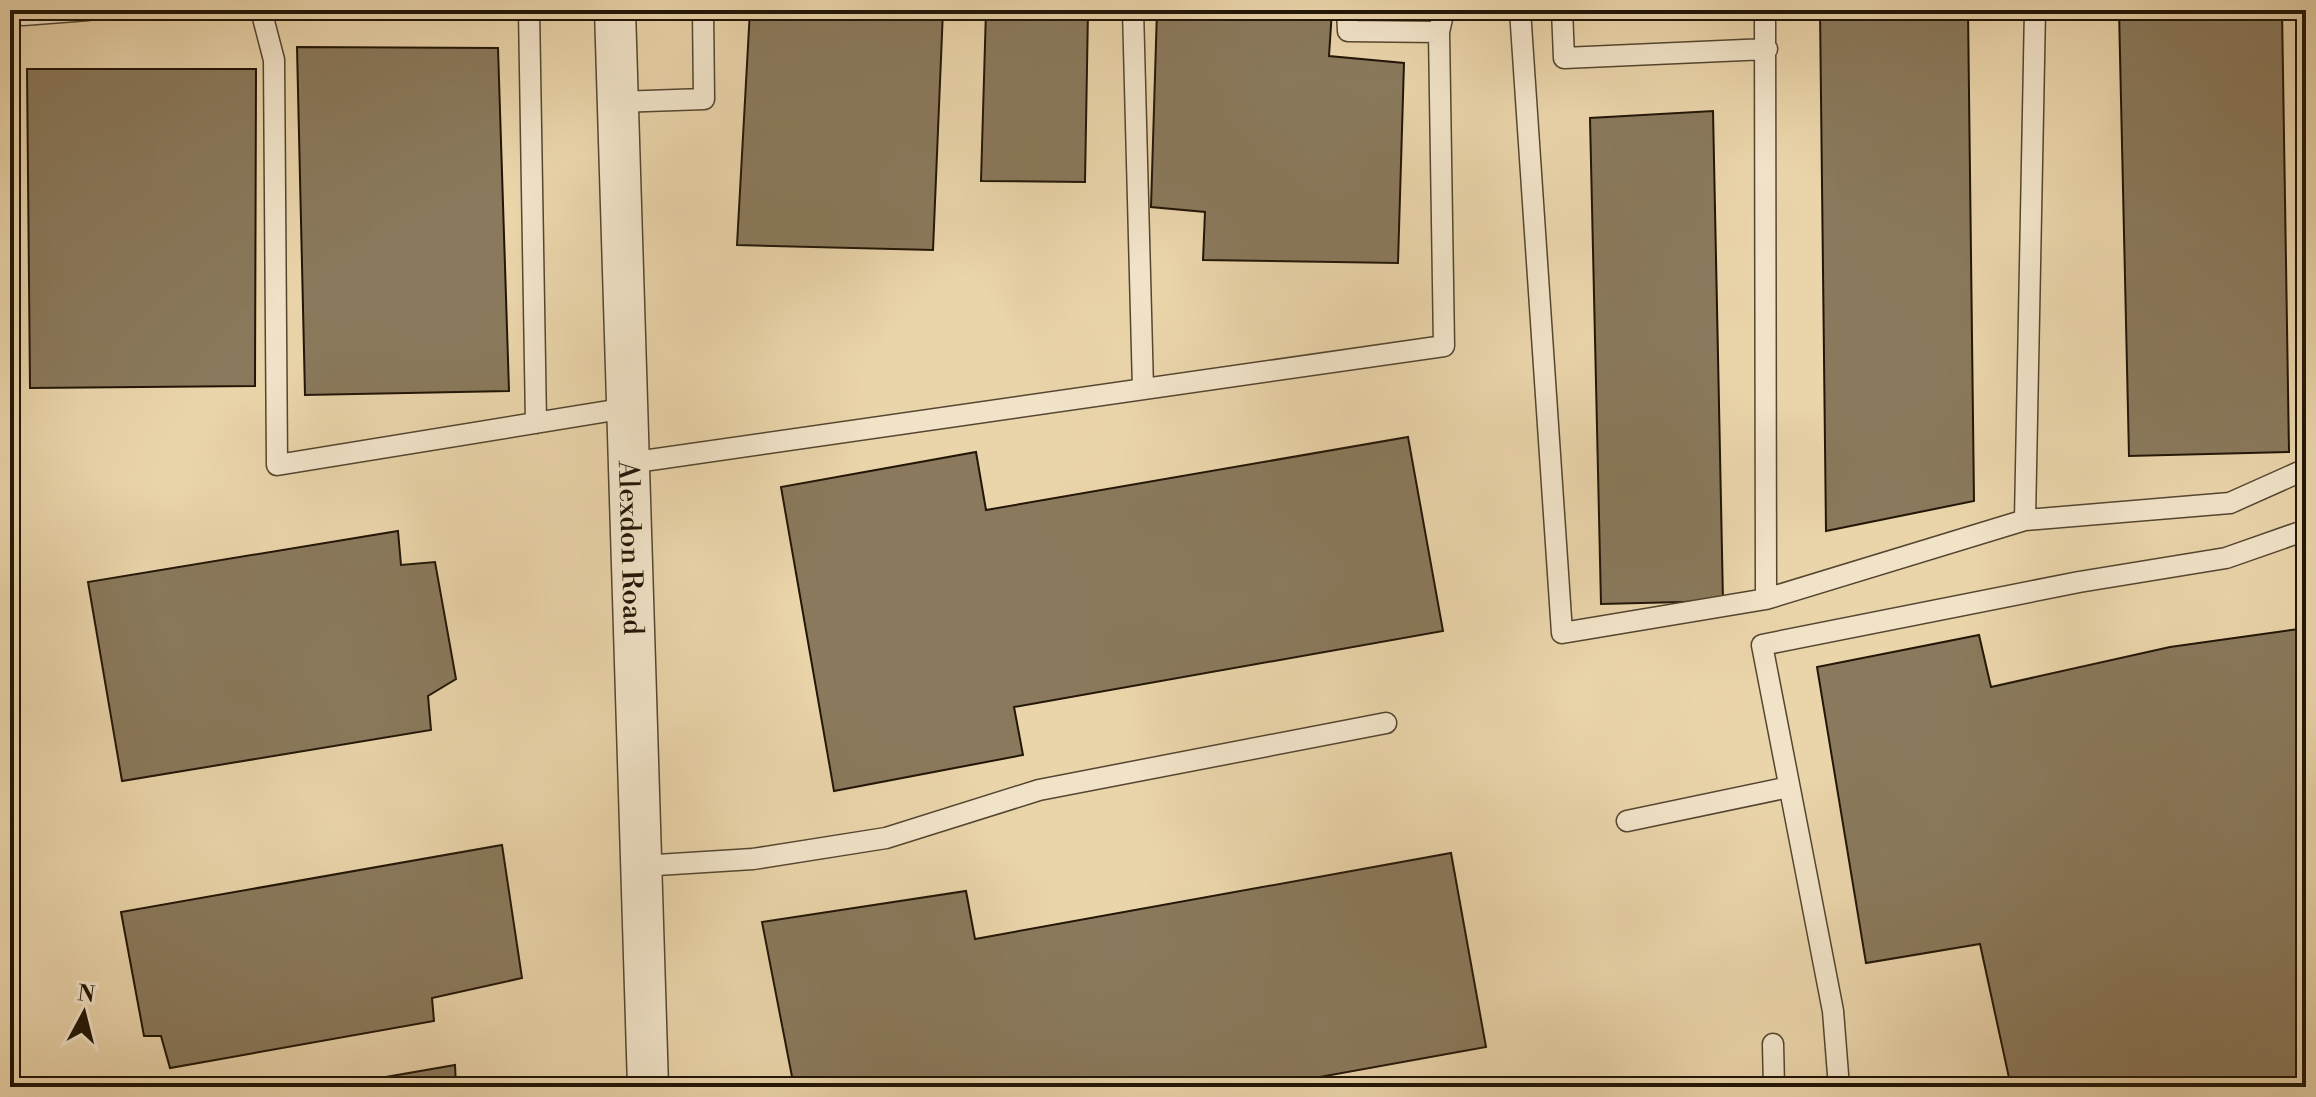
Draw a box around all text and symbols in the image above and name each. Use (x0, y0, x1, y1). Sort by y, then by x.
street label: Alexdon Road (610, 459, 650, 636)
north arrow (44, 973, 124, 1053)
text: N (76, 980, 97, 1009)

